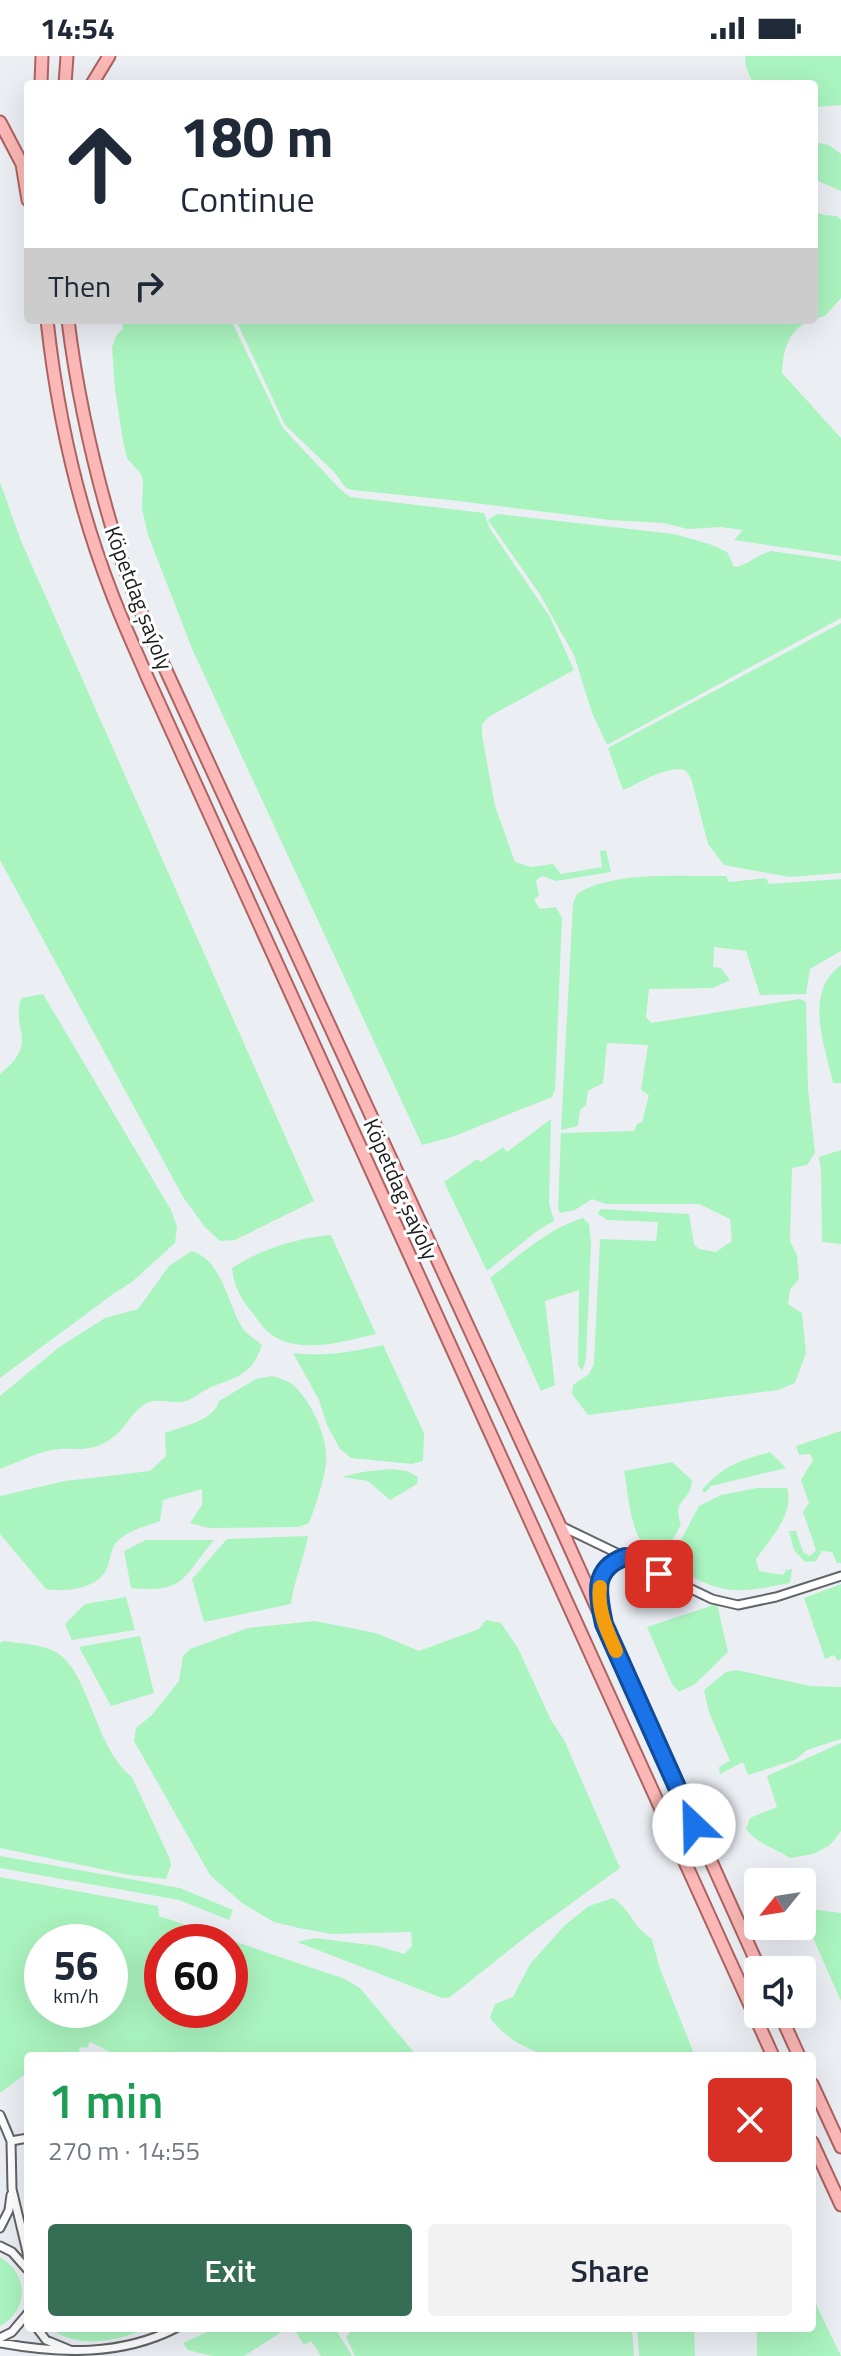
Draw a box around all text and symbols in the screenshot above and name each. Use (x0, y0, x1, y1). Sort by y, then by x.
text: 14:54 (40, 5, 115, 51)
text: 180 m (180, 94, 333, 179)
icon: ahead (48, 112, 152, 216)
text: Continue (180, 171, 315, 226)
text: Then (48, 263, 111, 309)
icon: right (127, 264, 171, 308)
street label: Köpetdag şaýoly (96, 521, 182, 675)
street label: Köpetdag şaýoly (355, 1113, 448, 1266)
pin (625, 1540, 693, 1608)
icon: arrive (637, 1552, 681, 1596)
position arrow (652, 1783, 736, 1867)
north arrow (744, 1868, 816, 1940)
map controls (744, 1868, 816, 2028)
speed limit sign: 60 (144, 1924, 248, 2028)
text: 56 (54, 1935, 98, 1996)
button: sound (744, 1956, 816, 2028)
text: km/h (53, 1980, 99, 2011)
text: 1 min (48, 2064, 163, 2137)
button: close (708, 2078, 792, 2162)
text: 270 m · 14:55 (48, 2131, 200, 2170)
button: Exit (48, 2224, 412, 2316)
button: Share (428, 2224, 792, 2316)

